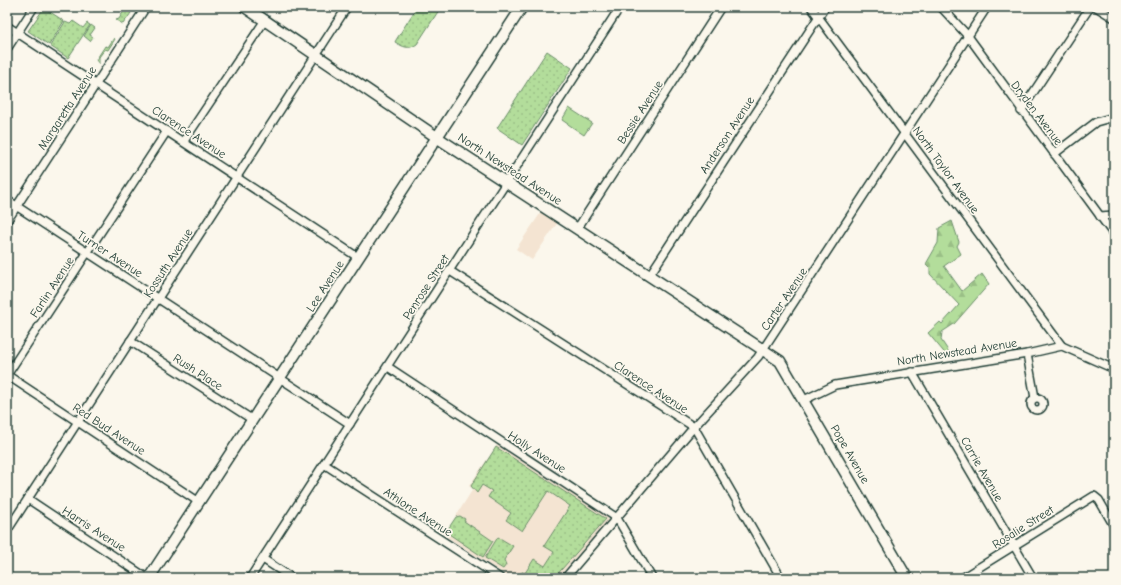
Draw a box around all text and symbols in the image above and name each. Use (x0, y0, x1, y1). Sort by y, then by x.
street label: Margaretta Avenue (35, 64, 99, 152)
street label: Bessie Avenue (614, 78, 666, 146)
street label: Dryden Avenue (1008, 78, 1066, 148)
street label: Anderson Avenue (697, 94, 757, 176)
street label: Clarence Avenue (149, 103, 229, 161)
street label: North Taylor Avenue (910, 124, 982, 216)
street label: North Newstead Avenue (455, 130, 565, 208)
street label: Kossuth Avenue (140, 226, 196, 300)
street label: Turner Avenue (75, 228, 145, 280)
street label: Penrose Street (400, 251, 453, 322)
street label: Farlin Avenue (27, 254, 77, 320)
street label: Lee Avenue (303, 258, 347, 314)
street label: Carter Avenue (758, 265, 810, 333)
street label: North Newstead Avenue (896, 336, 1018, 368)
street label: Rush Place (171, 351, 225, 393)
street label: Clarence Avenue (611, 358, 691, 416)
street label: Red Bud Avenue (70, 400, 148, 458)
street label: Pope Avenue (828, 422, 872, 486)
street label: Holly Avenue (505, 428, 569, 476)
street label: Carrie Avenue (958, 434, 1006, 504)
street label: Athlone Avenue (381, 485, 455, 539)
street label: Rosalie Street (990, 502, 1057, 551)
street label: Harris Avenue (60, 503, 128, 555)

